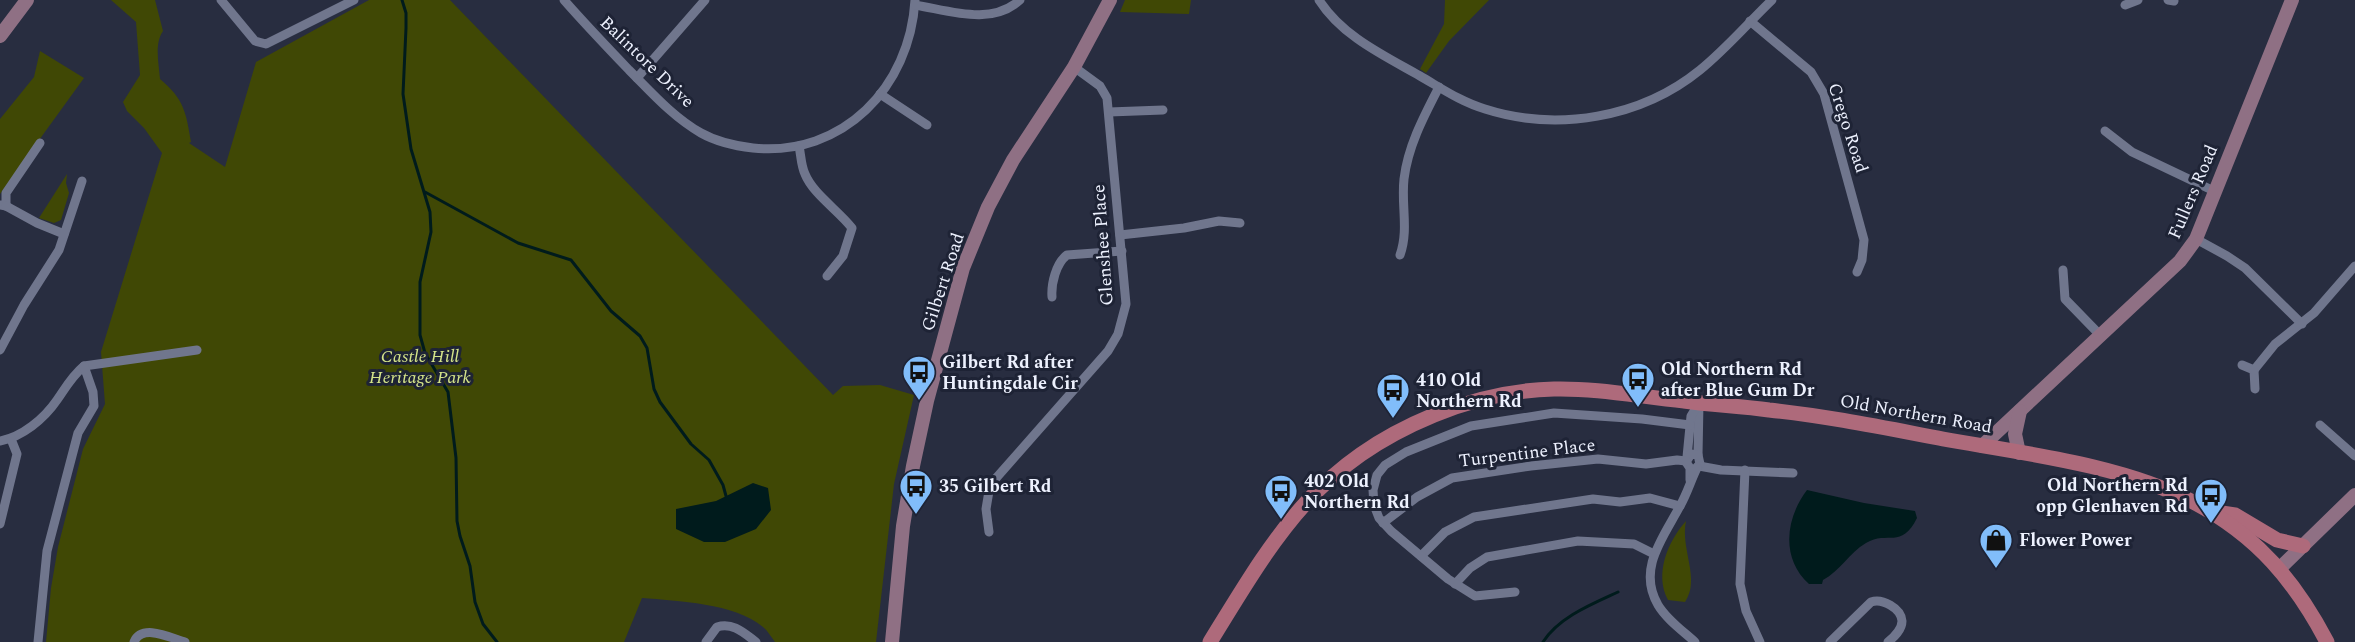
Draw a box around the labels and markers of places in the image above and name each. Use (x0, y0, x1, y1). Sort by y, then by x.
place label: Gilbert Rd after Huntingdale Cir (942, 349, 1078, 397)
bus stop icon: Gilbert Rd after Huntingdale Cir (901, 354, 937, 401)
place label: Old Northern Rd after Blue Gum Dr (1661, 356, 1815, 404)
bus stop icon: Old Northern Rd after Blue Gum Dr (1620, 361, 1656, 408)
place label: 410 Old Northern Rd (1416, 367, 1522, 415)
bus stop icon: 410 Old Northern Rd (1375, 372, 1411, 419)
bus stop icon: 35 Gilbert Rd (898, 468, 934, 515)
place label: 402 Old Northern Rd (1304, 468, 1410, 516)
place label: Old Northern Rd opp Glenhaven Rd (2036, 472, 2189, 520)
place label: 35 Gilbert Rd (939, 473, 1052, 500)
bus stop icon: 402 Old Northern Rd (1263, 473, 1299, 520)
bus stop icon: Old Northern Rd opp Glenhaven Rd (2193, 477, 2229, 524)
shop icon: Flower Power (1978, 522, 2014, 569)
place label: Flower Power (2019, 527, 2132, 554)

